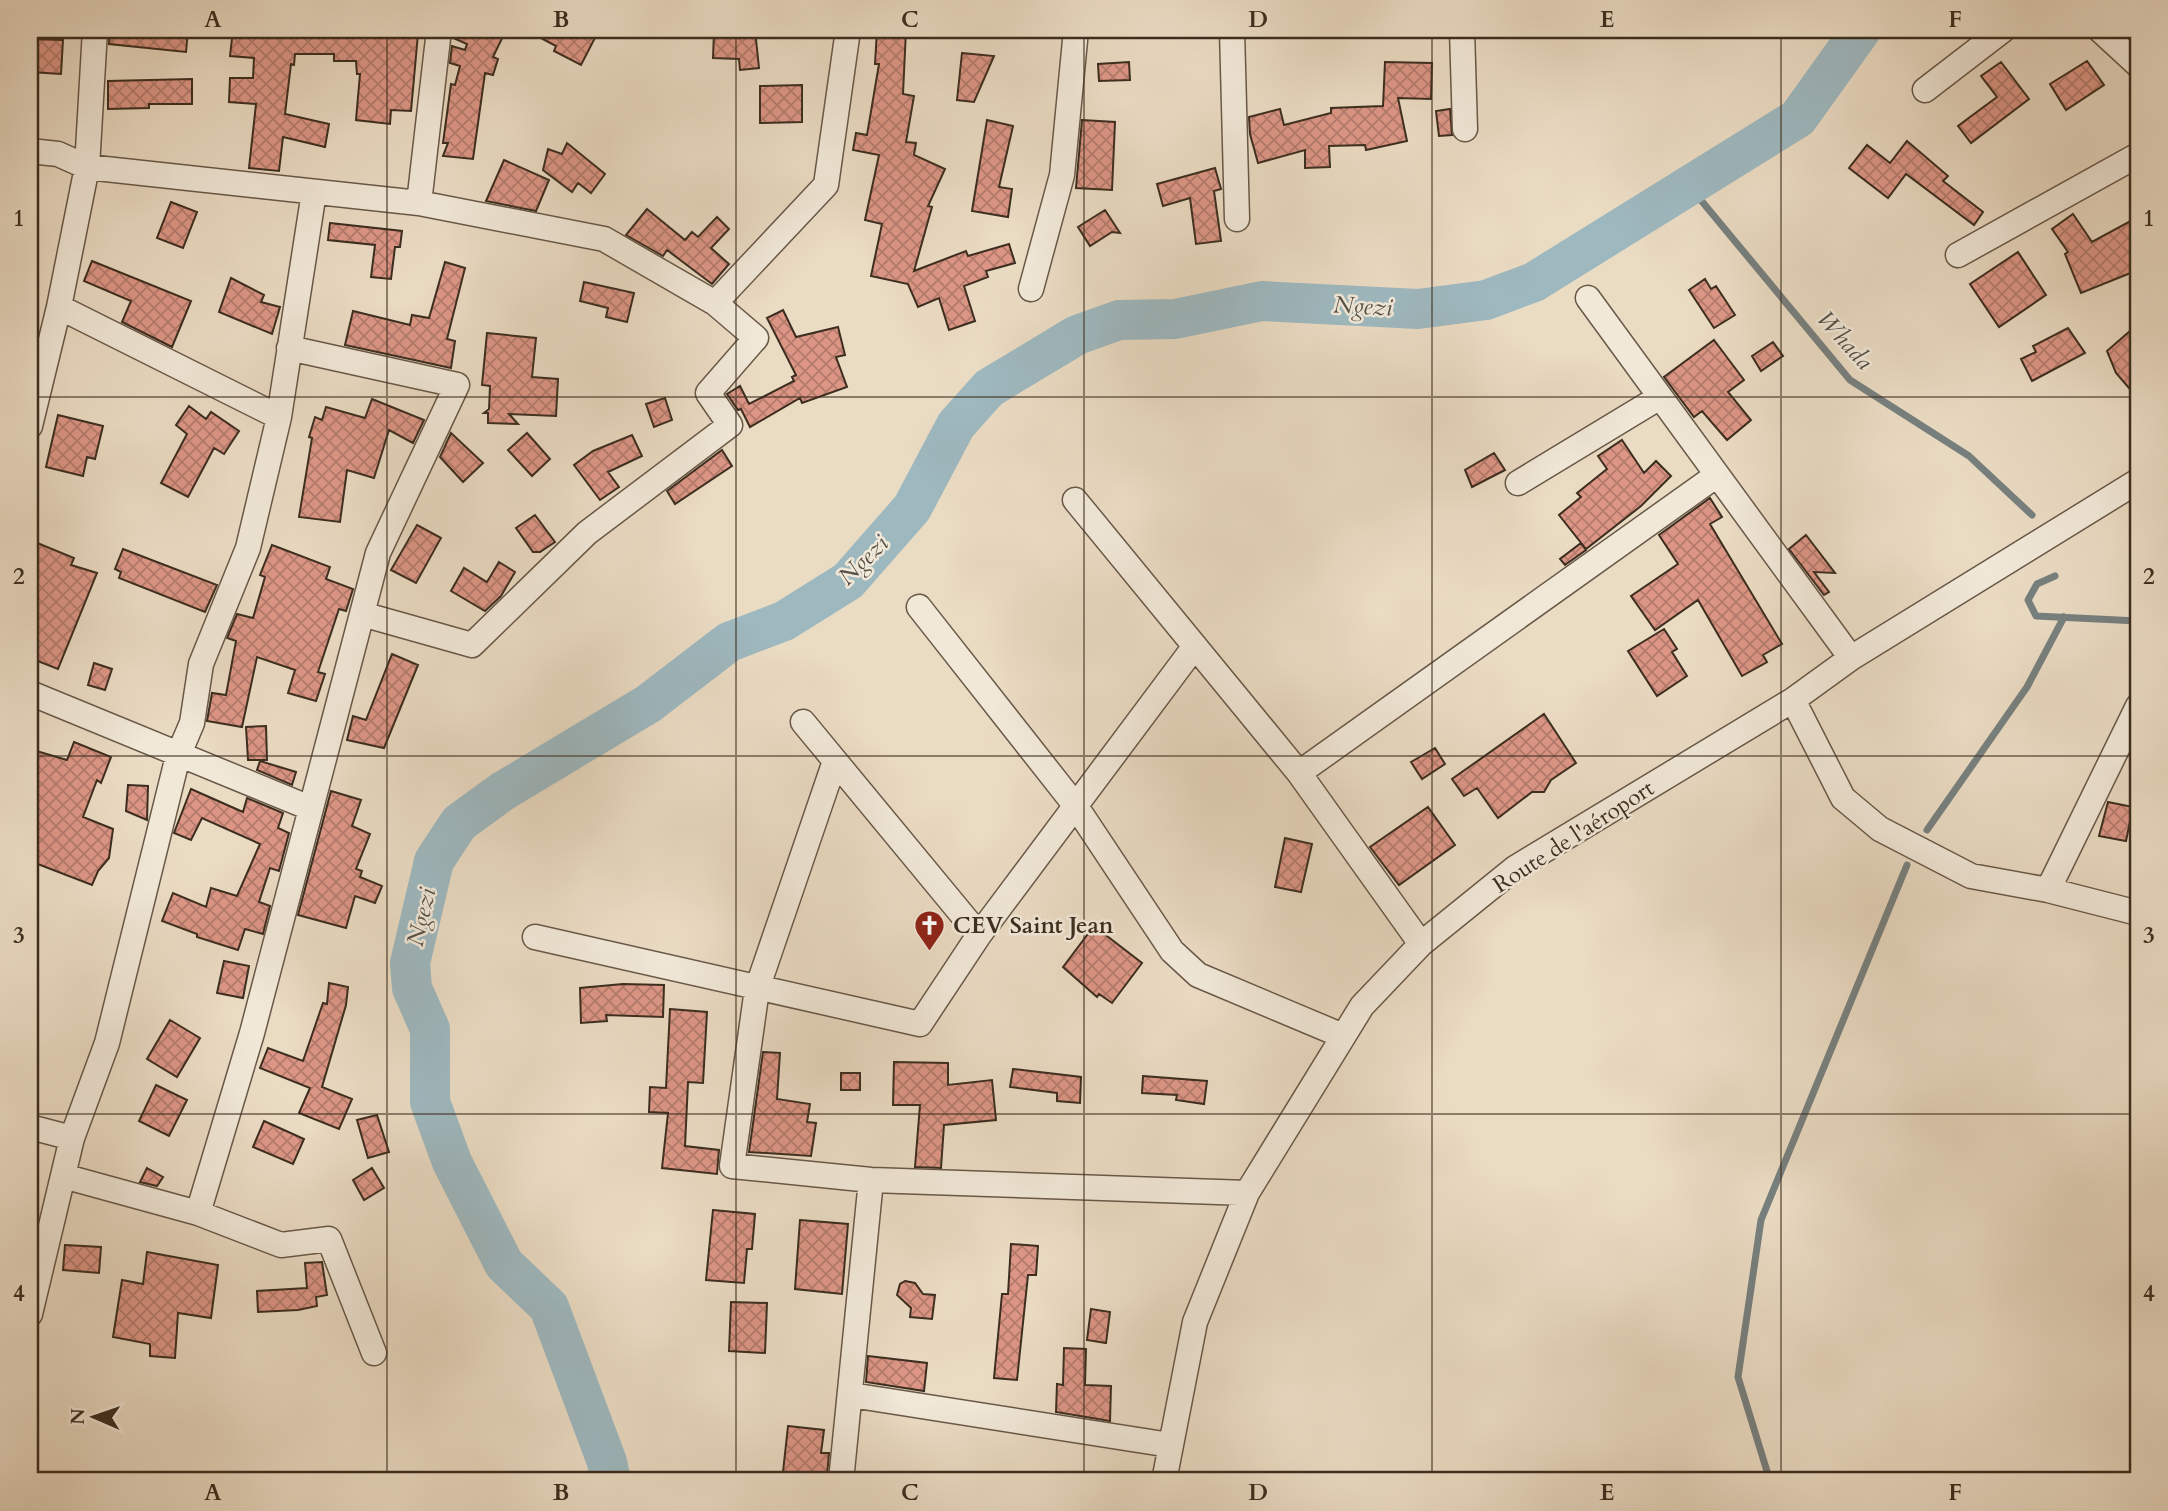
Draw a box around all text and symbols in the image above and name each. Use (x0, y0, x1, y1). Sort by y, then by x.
text: A (204, 4, 222, 35)
text: B (553, 4, 569, 35)
text: C (901, 4, 919, 35)
text: D (1248, 4, 1268, 35)
text: E (1600, 4, 1614, 35)
text: F (1948, 4, 1962, 35)
text: 1 (13, 203, 25, 234)
text: 1 (2143, 203, 2155, 234)
water label: Ngezi (1333, 288, 1394, 325)
water label: Whada (1809, 303, 1880, 378)
water label: Ngezi (831, 527, 896, 593)
text: 2 (13, 561, 25, 592)
text: 2 (2143, 561, 2155, 592)
street label: Route de l'aéroport (1487, 773, 1660, 900)
water label: Ngezi (399, 884, 444, 950)
church icon: CEV Saint Jean (913, 908, 947, 952)
place label: CEV Saint Jean (953, 910, 1114, 941)
text: 3 (13, 920, 25, 951)
text: 3 (2143, 920, 2155, 951)
text: 4 (13, 1278, 25, 1309)
text: 4 (2143, 1278, 2155, 1309)
north arrow (60, 1382, 130, 1452)
text: N (65, 1407, 91, 1425)
text: A (204, 1477, 222, 1508)
text: B (553, 1477, 569, 1508)
text: C (901, 1477, 919, 1508)
text: D (1248, 1477, 1268, 1508)
text: E (1600, 1477, 1614, 1508)
text: F (1948, 1477, 1962, 1508)

